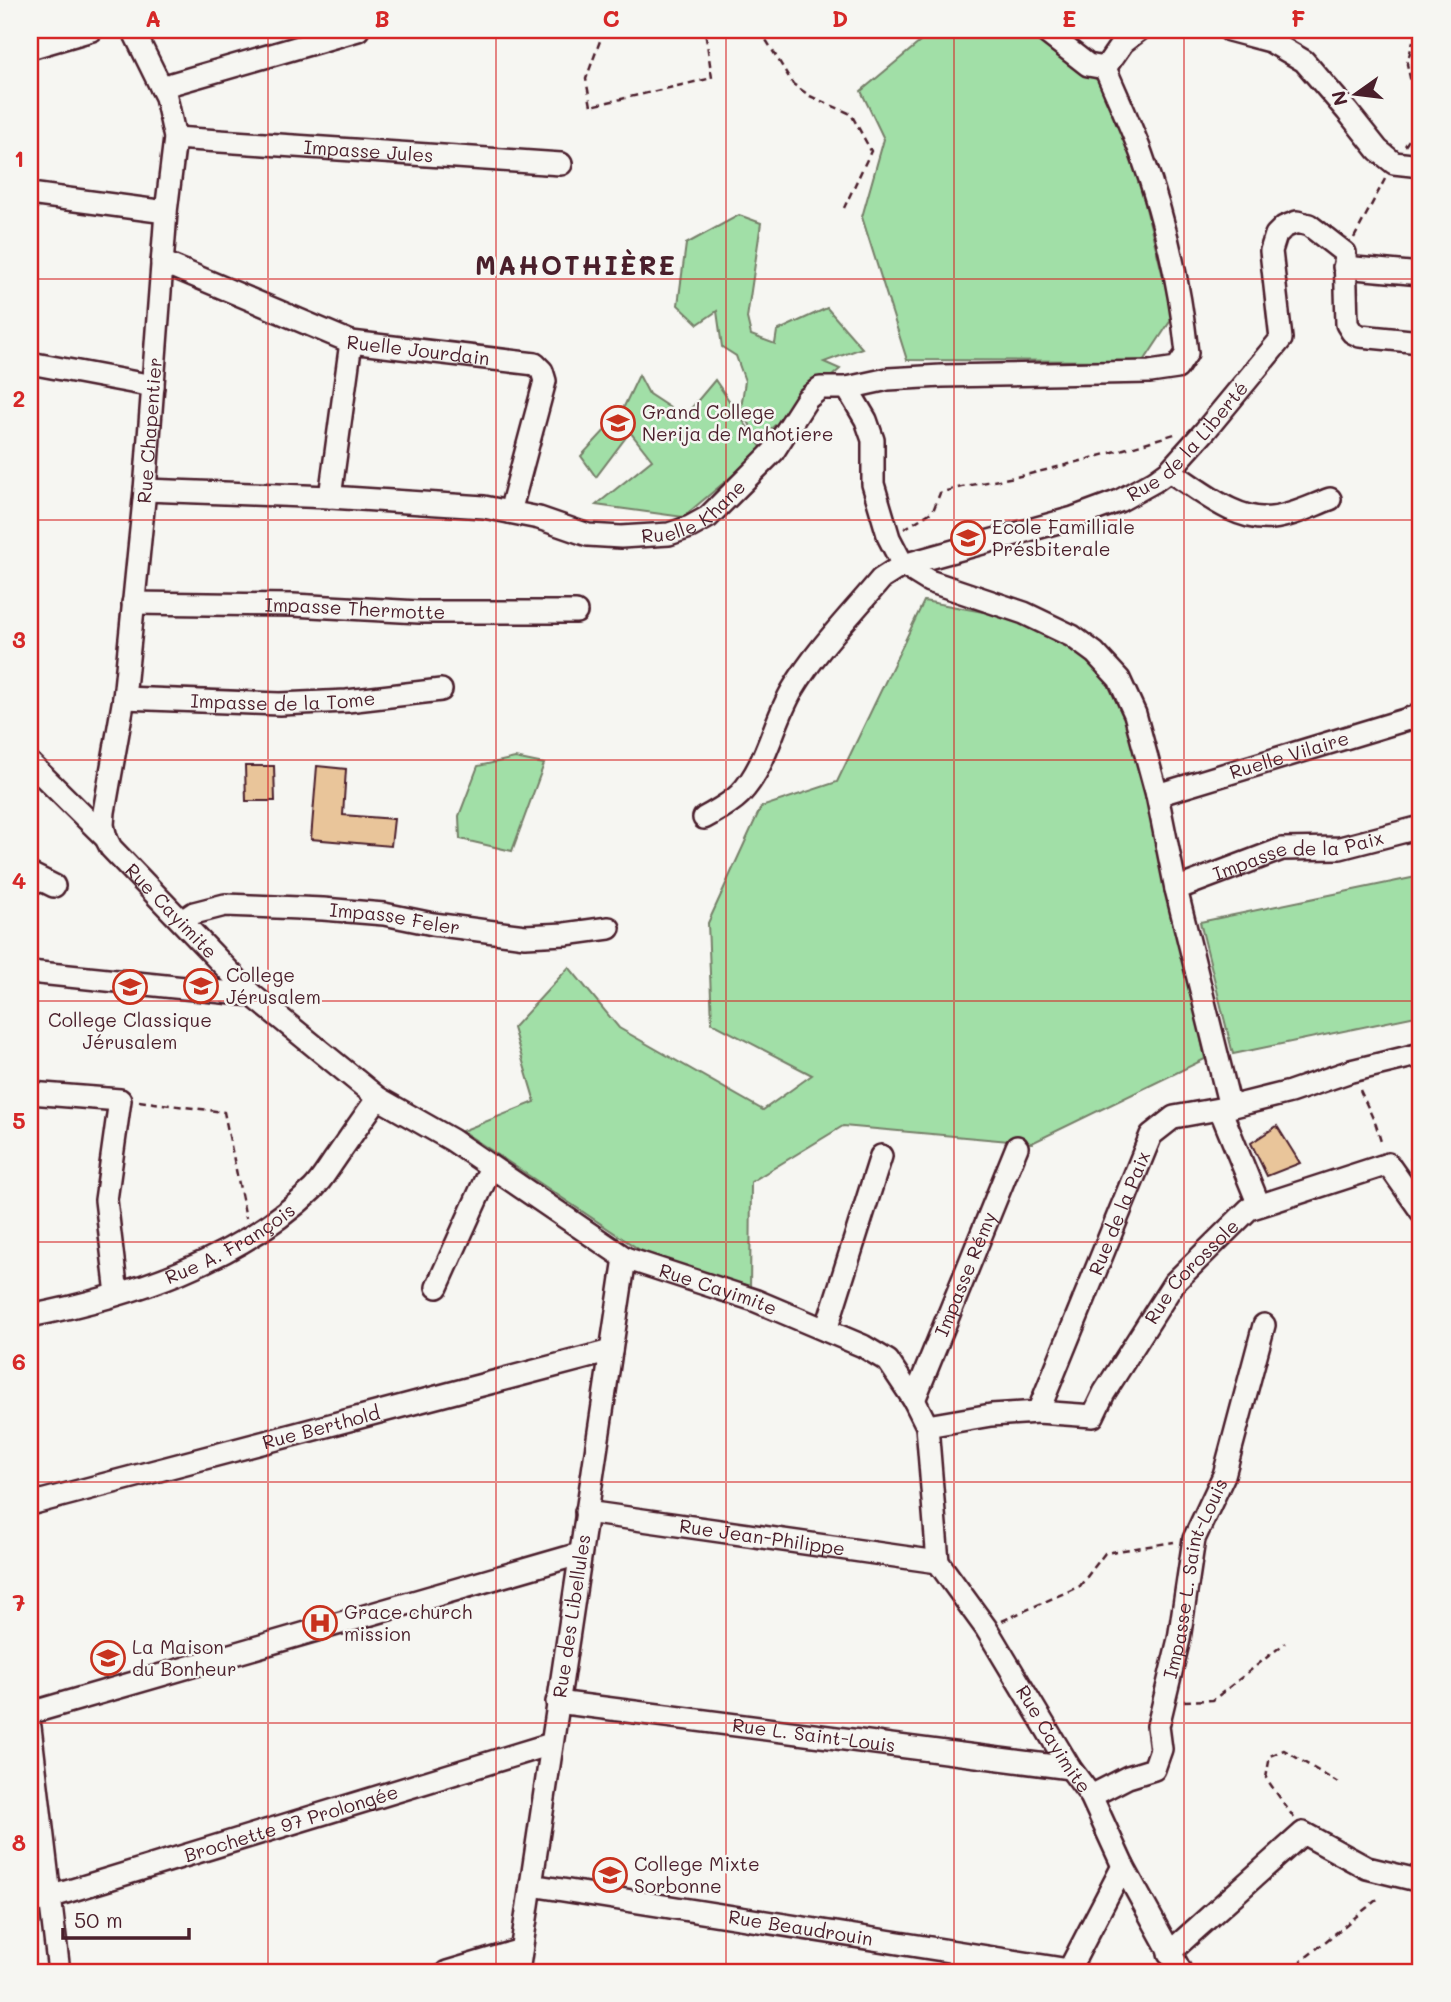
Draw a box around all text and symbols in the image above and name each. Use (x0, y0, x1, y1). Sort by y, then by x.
text: A (145, 3, 161, 33)
text: B (374, 3, 390, 33)
text: C (602, 3, 620, 33)
text: D (832, 3, 848, 33)
text: E (1062, 3, 1076, 33)
text: F (1291, 3, 1305, 33)
north arrow (1322, 60, 1392, 130)
text: N (1325, 88, 1353, 108)
street label: Impasse Jules (303, 134, 434, 167)
text: 1 (14, 143, 24, 173)
district label: MAHOTHIÈRE (475, 248, 677, 282)
street label: Ruelle Jourdain (346, 329, 491, 370)
street label: Rue Chapentier (131, 357, 167, 504)
street label: Rue de la Liberté (1122, 376, 1253, 506)
text: 2 (13, 383, 25, 413)
place label: Grand College Nerija de Mahotiere (642, 399, 834, 446)
school or university icon: Grand College Nerija de Mahotiere (599, 404, 637, 442)
street label: Ruelle Khane (641, 474, 750, 548)
place label: Ecole Familliale Présbiterale (992, 514, 1135, 561)
school or university icon: Ecole Familliale Présbiterale (949, 519, 987, 557)
street label: Impasse Thermotte (264, 592, 445, 624)
text: 3 (12, 624, 26, 654)
street label: Impasse de la Tome (190, 685, 376, 716)
street label: Ruelle Vilaire (1226, 725, 1352, 784)
street label: Impasse de la Paix (1209, 824, 1386, 886)
street label: Rue Cayimite (120, 858, 223, 963)
text: 4 (12, 865, 26, 895)
street label: Impasse Feler (329, 897, 462, 939)
place label: College Jérusalem (226, 962, 321, 1009)
school or university icon: College Jérusalem (182, 967, 220, 1005)
school or university icon: College Classique Jérusalem (111, 968, 149, 1006)
place label: College Classique Jérusalem (48, 1007, 212, 1054)
text: 5 (12, 1105, 26, 1135)
street label: Rue de la Paix (1082, 1147, 1155, 1279)
street label: Rue A. François (161, 1197, 300, 1289)
street label: Impasse Rémy (928, 1208, 1001, 1340)
street label: Rue Corossole (1138, 1213, 1244, 1328)
street label: Rue Cayimite (656, 1257, 781, 1320)
text: 6 (12, 1346, 26, 1376)
street label: Rue Berthold (259, 1399, 383, 1454)
street label: Impasse L. Saint-Louis (1157, 1474, 1233, 1681)
street label: Rue Jean-Philippe (678, 1512, 847, 1561)
street label: Rue des Libellules (546, 1532, 595, 1699)
text: 7 (13, 1587, 26, 1617)
place label: Grace church mission (344, 1599, 472, 1646)
hospital icon: Grace church mission (301, 1604, 339, 1642)
place label: La Maison du Bonheur (132, 1634, 237, 1681)
school or university icon: La Maison du Bonheur (89, 1639, 127, 1677)
street label: Rue Cayimite (1011, 1680, 1097, 1798)
street label: Rue L. Saint-Louis (731, 1712, 897, 1757)
street label: Brochette 97 Prolongée (181, 1778, 401, 1867)
text: 8 (12, 1827, 26, 1857)
place label: College Mixte Sorbonne (634, 1851, 760, 1898)
school or university icon: College Mixte Sorbonne (591, 1856, 629, 1894)
scale bar (63, 1897, 189, 1941)
street label: Rue Beaudrouin (727, 1903, 875, 1951)
text: 50 m (74, 1906, 123, 1933)

